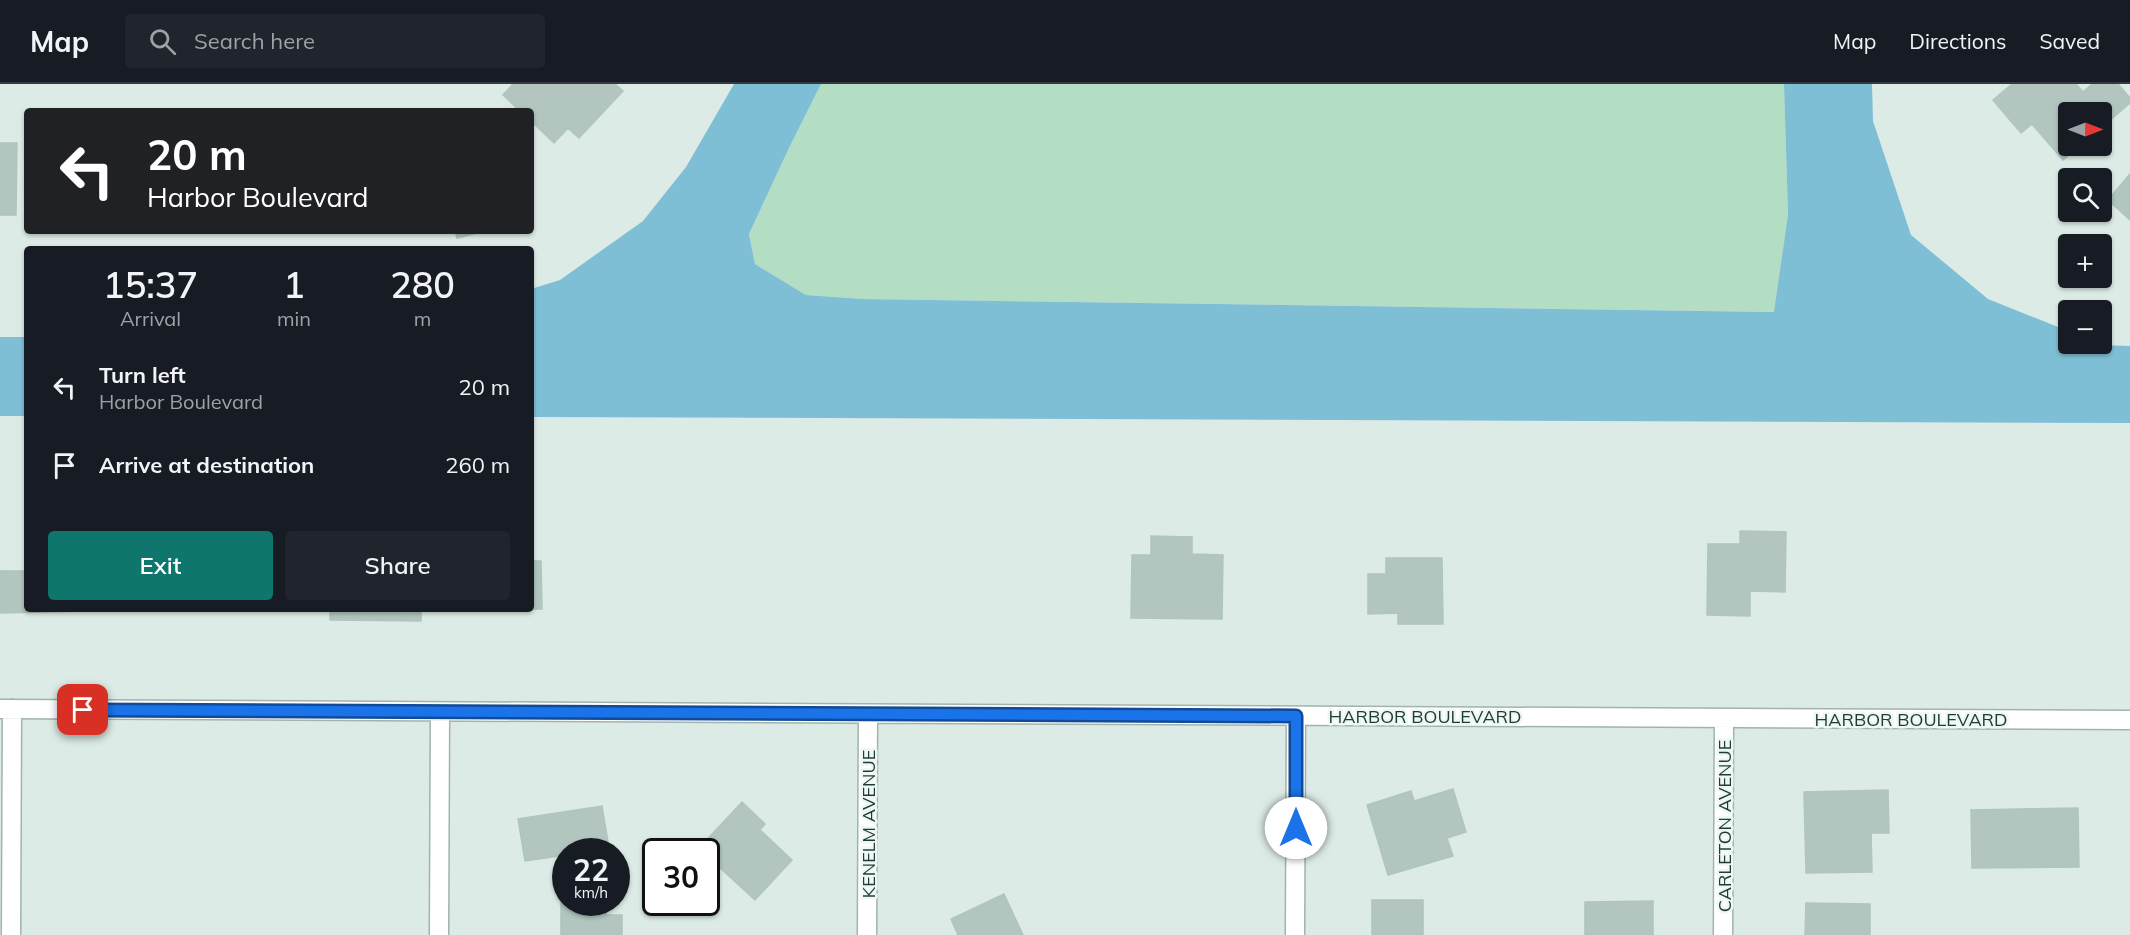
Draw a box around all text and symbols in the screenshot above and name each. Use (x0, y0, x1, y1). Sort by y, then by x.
search box (125, 14, 545, 68)
text: Map (30, 24, 89, 59)
icon: search (146, 25, 179, 58)
text: Search here (194, 27, 315, 55)
text: Map (1833, 28, 1876, 54)
text: Directions (1909, 28, 2006, 54)
text: Saved (2039, 28, 2100, 54)
north arrow (2058, 102, 2112, 156)
map controls (2058, 102, 2112, 354)
text: 20 m (147, 128, 247, 181)
icon: left (48, 132, 126, 210)
button: search (2058, 168, 2112, 222)
text: Harbor Boulevard (147, 180, 369, 214)
button: + (2058, 234, 2112, 288)
text: 15:37 (103, 262, 198, 307)
text: 1 (283, 262, 305, 307)
text: 280 (390, 262, 455, 307)
button: − (2058, 300, 2112, 354)
text: Arrival (120, 306, 181, 331)
text: min (277, 306, 311, 331)
text: m (414, 306, 431, 331)
text: Turn left (99, 361, 186, 389)
icon: left (48, 371, 81, 404)
text: 20 m (459, 373, 510, 401)
text: Harbor Boulevard (99, 389, 263, 414)
icon: arrive (48, 449, 81, 482)
text: Arrive at destination (99, 451, 314, 479)
text: 260 m (445, 451, 510, 479)
button: Exit (48, 531, 273, 600)
button: Share (285, 531, 510, 600)
pin (57, 684, 108, 735)
icon: arrive (66, 693, 99, 726)
street label: HARBOR BOULEVARD (1328, 705, 1522, 728)
street label: HARBOR BOULEVARD (1814, 708, 2008, 731)
street label: CARLETON AVENUE (1713, 740, 1736, 912)
street label: KENELM AVENUE (857, 750, 880, 898)
position arrow (1264, 796, 1328, 860)
speed limit sign: 30 (642, 838, 720, 916)
text: 22 (573, 851, 609, 889)
text: km/h (574, 883, 608, 902)

